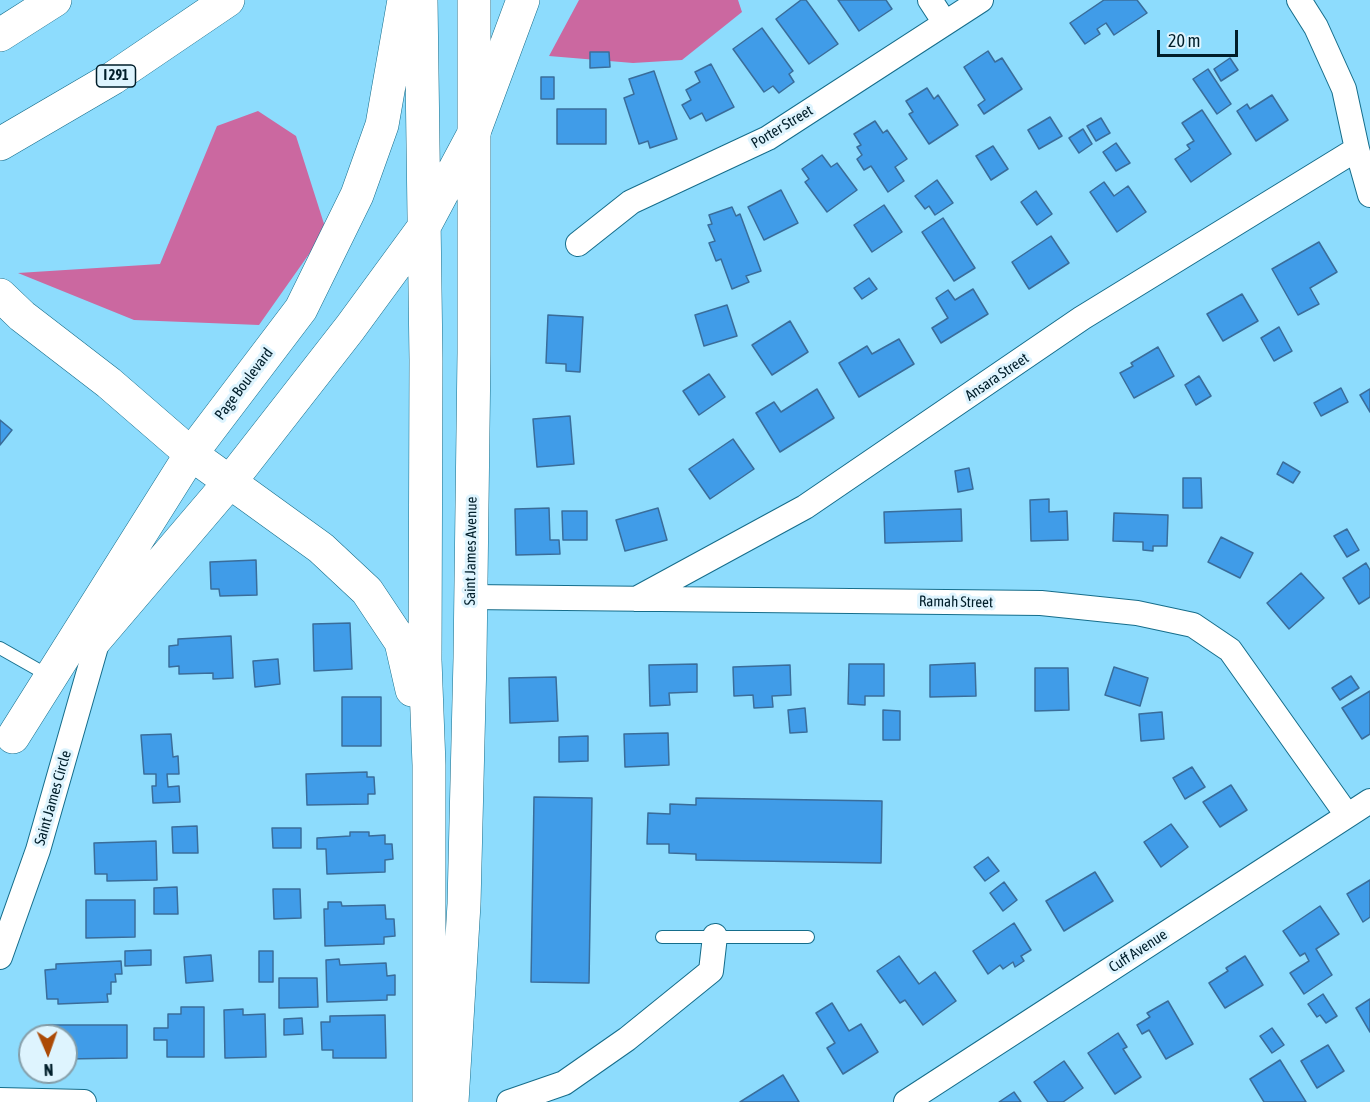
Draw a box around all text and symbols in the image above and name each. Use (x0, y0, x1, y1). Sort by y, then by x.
scale bar (1160, 18, 1241, 56)
text: 20 m (1168, 30, 1200, 51)
road number: I 291 (96, 65, 136, 87)
street label: Porter Street (748, 102, 816, 152)
street label: Page Boulevard (211, 344, 277, 424)
street label: Ansara Street (962, 349, 1032, 405)
street label: Saint James Avenue (461, 497, 481, 605)
street label: Ramah Street (919, 592, 993, 612)
street label: Saint James Circle (31, 748, 75, 848)
street label: Cuff Avenue (1106, 926, 1170, 976)
north arrow (18, 1024, 78, 1084)
text: N (44, 1061, 54, 1079)

